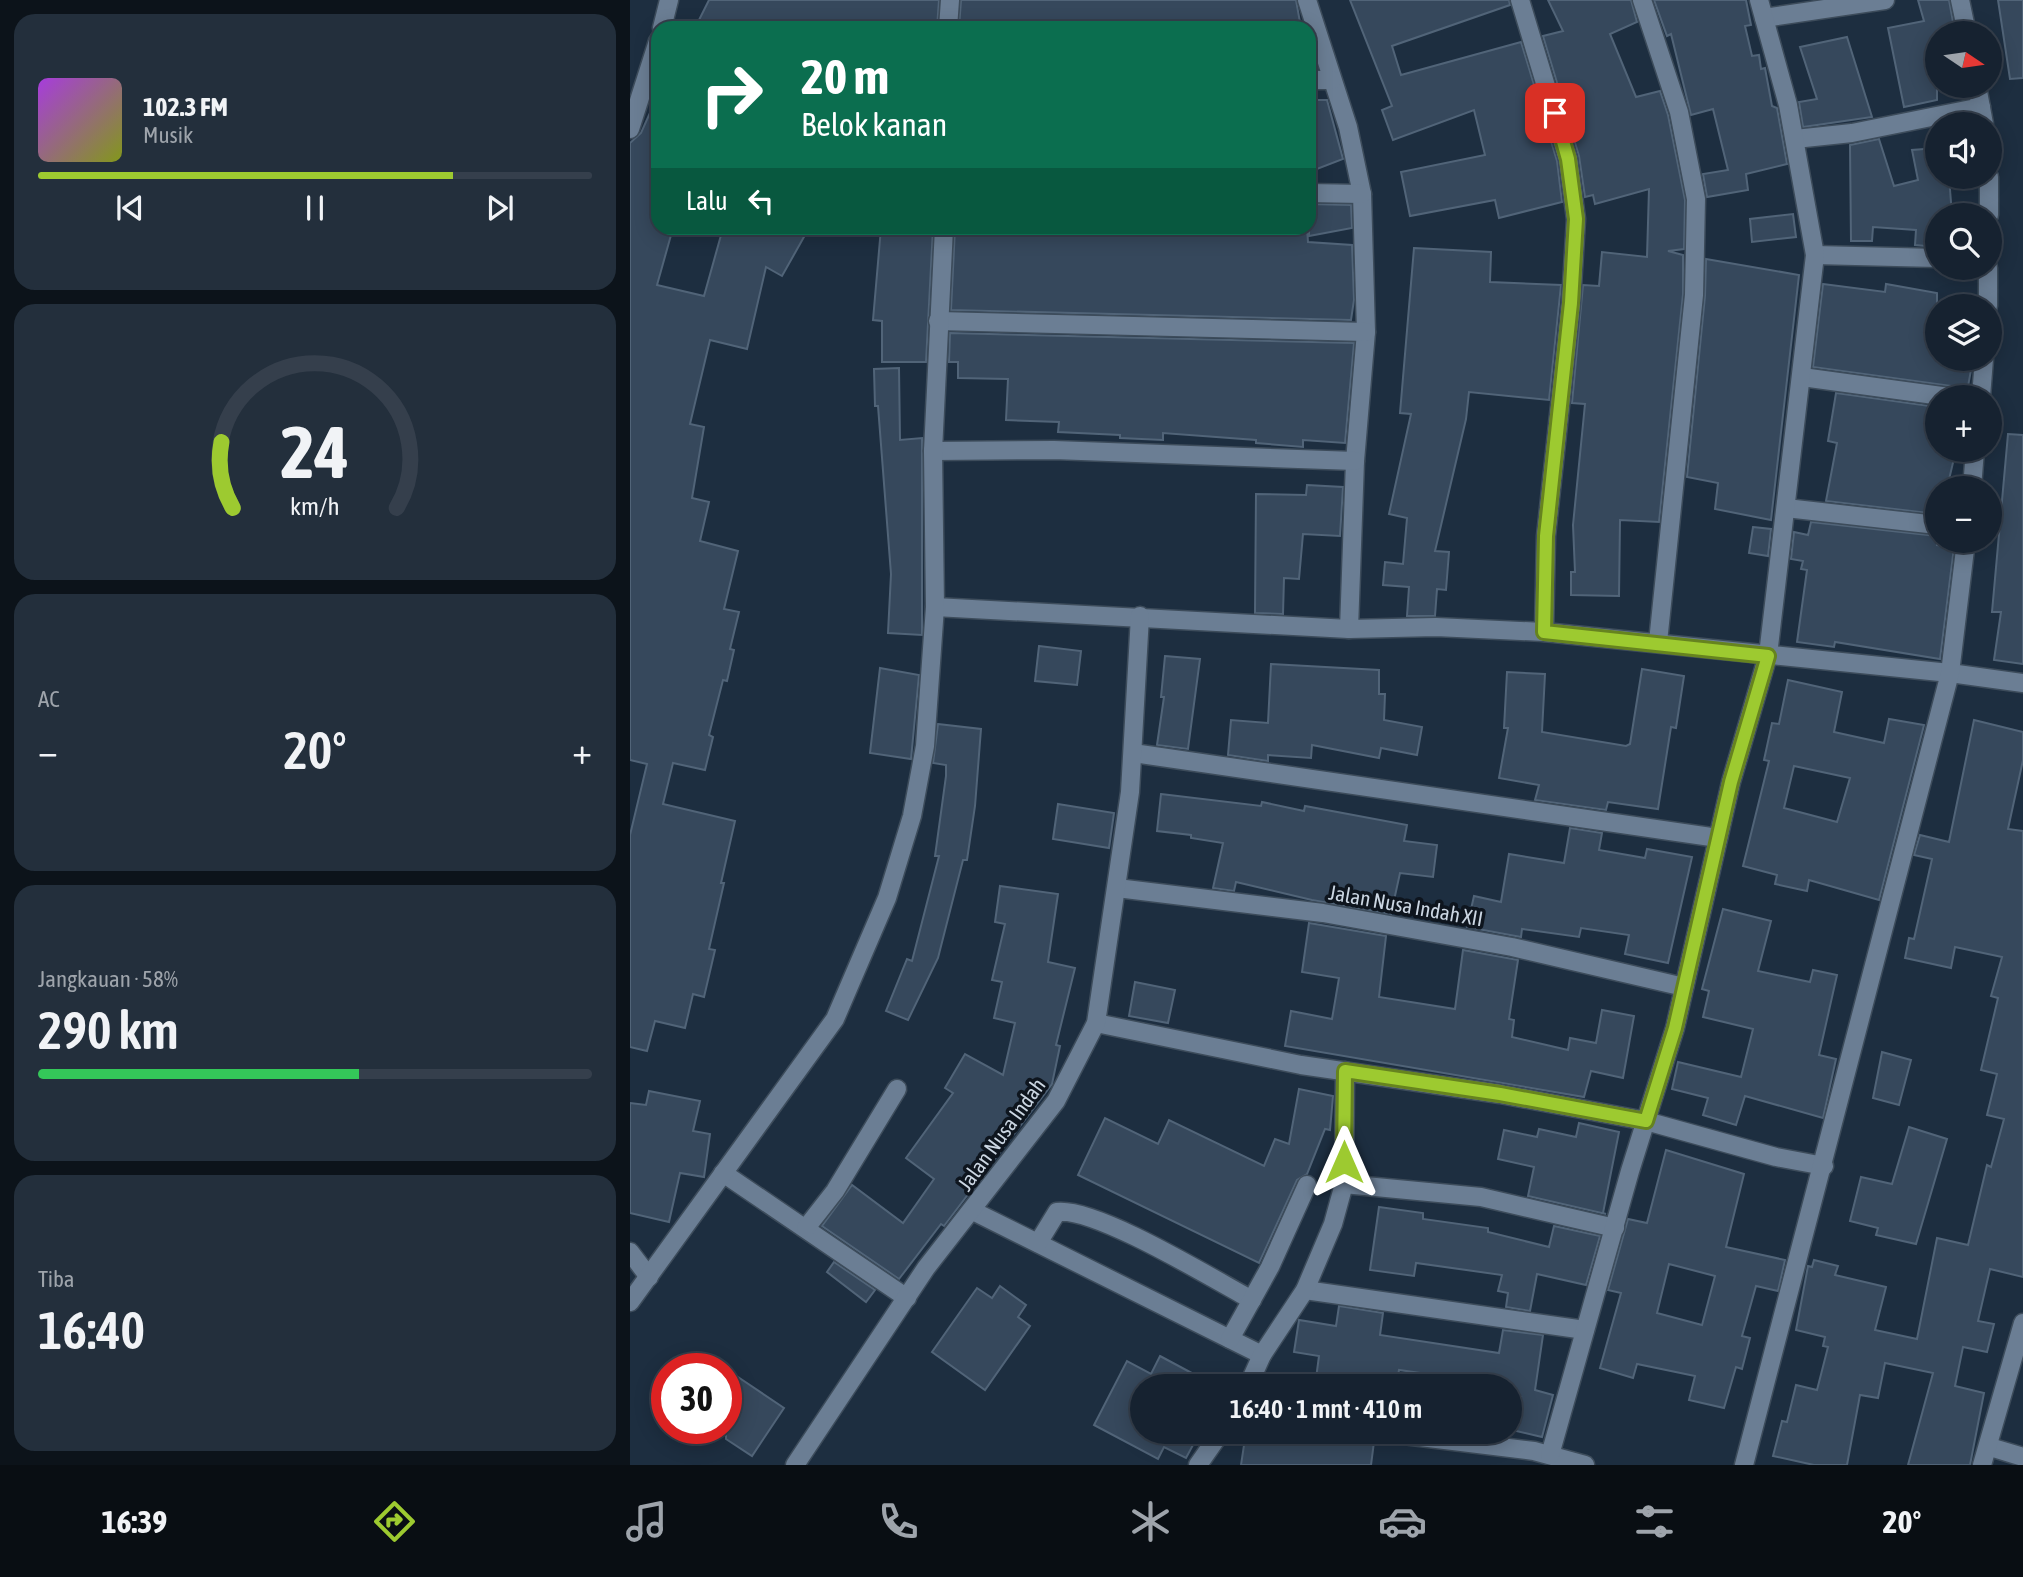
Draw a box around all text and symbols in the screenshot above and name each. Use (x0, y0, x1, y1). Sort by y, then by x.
north arrow (1925, 21, 2002, 98)
map controls (1925, 21, 2002, 553)
text: 20 m (801, 48, 889, 104)
icon: right (686, 49, 777, 140)
pin (1525, 83, 1585, 143)
text: 102.3 FM (143, 92, 228, 122)
icon: arrive (1536, 94, 1574, 132)
text: Belok kanan (801, 106, 947, 143)
button: sound (1925, 112, 2002, 189)
text: Musik (143, 122, 193, 148)
icon: left (742, 182, 780, 220)
text: Lalu (686, 186, 728, 216)
icon: previous (111, 189, 149, 227)
icon: pause (296, 189, 334, 227)
icon: next (481, 189, 519, 227)
button: search (1925, 203, 2002, 280)
button: layers (1925, 294, 2002, 371)
button: + (1925, 385, 2002, 462)
text: 24 (281, 411, 349, 494)
button: − (1925, 476, 2002, 553)
text: km/h (290, 492, 340, 520)
text: AC (38, 686, 60, 712)
text: 20° (283, 720, 347, 780)
text: − (38, 729, 58, 772)
text: + (572, 729, 592, 772)
street label: Jalan Nusa Indah XII (1327, 880, 1485, 930)
text: Jangkauan · 58% (38, 966, 178, 992)
text: 290 km (38, 1000, 179, 1060)
street label: Jalan Nusa Indah (952, 1073, 1050, 1195)
position arrow (1307, 1125, 1381, 1199)
text: Tiba (38, 1266, 75, 1292)
text: 16:40 (38, 1300, 145, 1360)
speed limit sign: 30 (651, 1353, 742, 1444)
text: 16:40 · 1 mnt · 410 m (1230, 1394, 1422, 1424)
icon: directions (370, 1497, 419, 1546)
icon: music (622, 1497, 671, 1546)
icon: phone (874, 1497, 923, 1546)
icon: climate (1126, 1497, 1175, 1546)
icon: car (1378, 1497, 1427, 1546)
icon: filters (1630, 1497, 1679, 1546)
text: 16:39 (102, 1503, 167, 1540)
text: 20° (1882, 1503, 1921, 1540)

